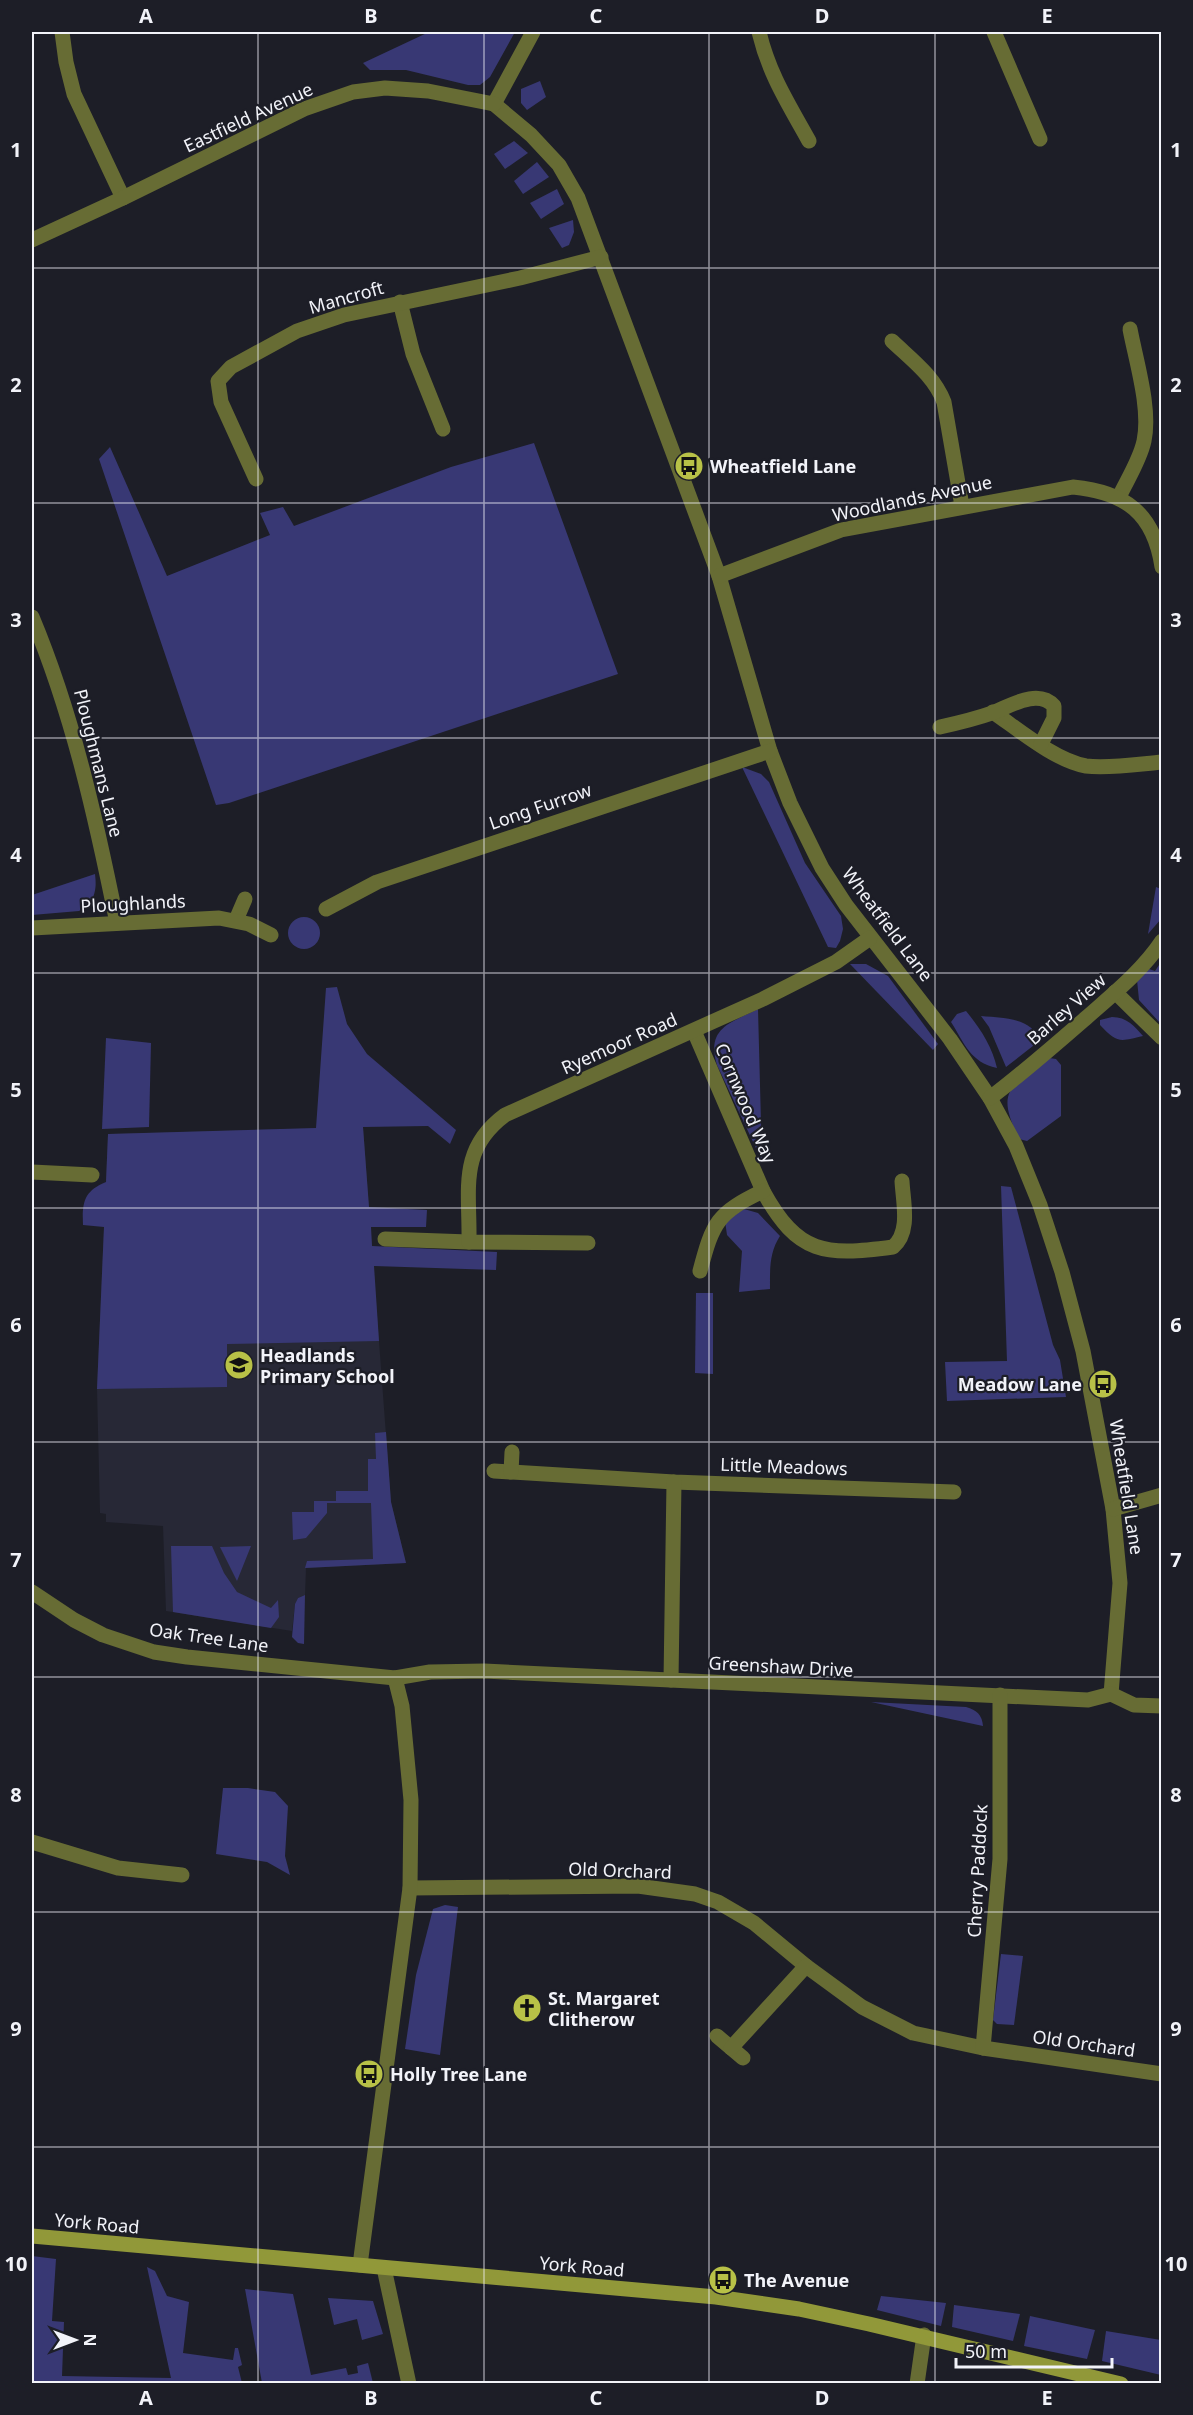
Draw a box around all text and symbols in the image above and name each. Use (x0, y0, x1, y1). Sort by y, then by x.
text: A (139, 2, 153, 29)
text: B (364, 2, 378, 29)
text: C (590, 2, 603, 29)
text: D (815, 2, 829, 29)
text: E (1041, 2, 1053, 29)
street label: Eastfield Avenue (180, 77, 316, 157)
text: 1 (10, 136, 22, 163)
text: 1 (1170, 136, 1182, 163)
street label: Mancroft (306, 275, 387, 319)
text: 2 (10, 371, 22, 398)
text: 2 (1170, 371, 1182, 398)
bus stop icon: Wheatfield Lane (673, 450, 705, 482)
place label: Wheatfield Lane (710, 454, 856, 478)
street label: Woodlands Avenue (830, 469, 994, 527)
text: 3 (10, 606, 22, 633)
text: 3 (1170, 606, 1182, 633)
street label: Ploughmans Lane (69, 686, 129, 840)
street label: Long Furrow (486, 777, 594, 835)
text: 4 (10, 841, 22, 868)
text: 4 (1170, 841, 1182, 868)
street label: Wheatfield Lane (837, 862, 939, 986)
street label: Ploughlands (80, 888, 186, 918)
street label: Barley View (1022, 968, 1110, 1050)
street label: Ryemoor Road (557, 1007, 681, 1079)
street label: Cornwood Way (710, 1039, 782, 1167)
text: 5 (10, 1076, 22, 1103)
text: 5 (1170, 1076, 1182, 1103)
text: 6 (10, 1311, 22, 1338)
text: 6 (1170, 1311, 1182, 1338)
place label: Headlands Primary School (260, 1343, 395, 1388)
school or university icon: Headlands Primary School (223, 1349, 255, 1381)
bus stop icon: Meadow Lane (1087, 1368, 1119, 1400)
place label: Meadow Lane (958, 1372, 1082, 1396)
street label: Wheatfield Lane (1104, 1418, 1150, 1556)
street label: Little Meadows (720, 1452, 848, 1480)
text: 7 (10, 1546, 22, 1573)
text: 7 (1170, 1546, 1182, 1573)
street label: Oak Tree Lane (148, 1617, 270, 1657)
street label: Greenshaw Drive (708, 1650, 854, 1682)
text: 8 (10, 1781, 22, 1808)
text: 8 (1170, 1781, 1182, 1808)
street label: Cherry Paddock (962, 1803, 993, 1938)
street label: Old Orchard (568, 1856, 672, 1884)
place label: St. Margaret Clitherow (548, 1986, 660, 2031)
church icon: St. Margaret Clitherow (511, 1992, 543, 2024)
text: 9 (10, 2015, 22, 2042)
text: 9 (1170, 2015, 1182, 2042)
street label: Old Orchard (1031, 2024, 1137, 2062)
bus stop icon: Holly Tree Lane (353, 2058, 385, 2090)
place label: Holly Tree Lane (390, 2062, 527, 2086)
street label: York Road (54, 2207, 140, 2239)
text: 10 (5, 2250, 27, 2277)
street label: York Road (539, 2250, 625, 2282)
text: 10 (1165, 2250, 1187, 2277)
bus stop icon: The Avenue (707, 2264, 739, 2296)
place label: The Avenue (744, 2268, 849, 2292)
north arrow (45, 2310, 105, 2370)
scale bar (956, 2331, 1112, 2369)
text: N (79, 2333, 101, 2347)
text: 50 m (965, 2339, 1007, 2363)
text: A (139, 2384, 153, 2411)
text: B (364, 2384, 378, 2411)
text: C (590, 2384, 603, 2411)
text: D (815, 2384, 829, 2411)
text: E (1041, 2384, 1053, 2411)

